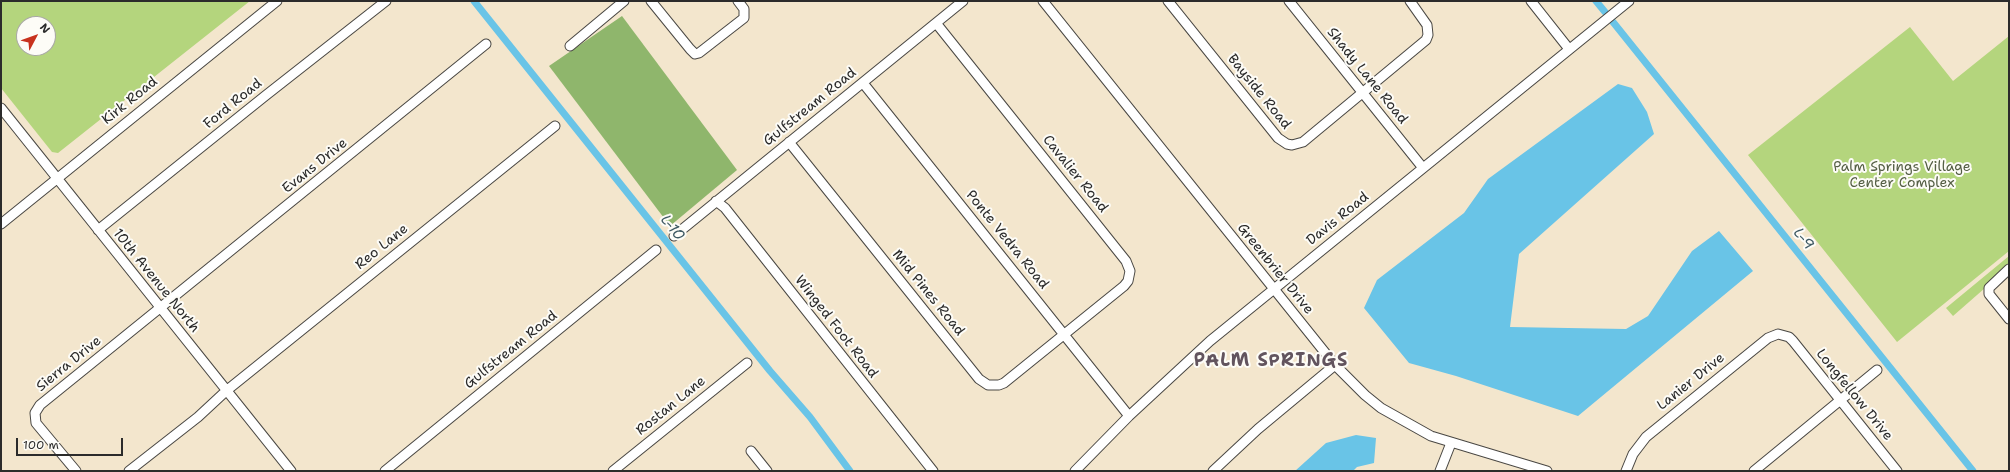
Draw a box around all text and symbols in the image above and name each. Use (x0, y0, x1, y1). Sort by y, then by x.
north arrow (16, 16, 56, 56)
text: N (36, 20, 53, 37)
street label: Shady Lane Road (1323, 24, 1411, 128)
street label: Bayside Road (1224, 51, 1294, 133)
street label: Gulfstream Road (760, 64, 860, 150)
street label: Kirk Road (99, 74, 161, 128)
street label: Ford Road (200, 75, 266, 133)
street label: Cavalier Road (1039, 132, 1111, 216)
street label: Evans Drive (279, 135, 351, 197)
park label: Palm Springs Village Center Complex (1833, 159, 1971, 192)
street label: Ponte Vedra Road (962, 187, 1052, 293)
street label: Davis Road (1304, 189, 1372, 249)
water label: L-10 (656, 211, 688, 245)
street label: Greenbrier Drive (1233, 220, 1317, 318)
street label: Reo Lane (352, 221, 412, 273)
water label: L-9 (1789, 224, 1817, 254)
street label: 10th Avenue North (109, 226, 203, 336)
street label: Mid Pines Road (888, 247, 968, 339)
street label: Winged Foot Road (791, 272, 881, 382)
street label: Gulfstream Road (461, 307, 561, 393)
street label: Sierra Drive (33, 333, 105, 395)
street label: Longfellow Drive (1812, 346, 1896, 444)
district label: PALM SPRINGS (1194, 350, 1348, 372)
street label: Lanier Drive (1654, 350, 1728, 414)
street label: Rostan Lane (633, 373, 709, 439)
scale bar (18, 430, 125, 456)
text: 100 m (23, 437, 59, 453)

